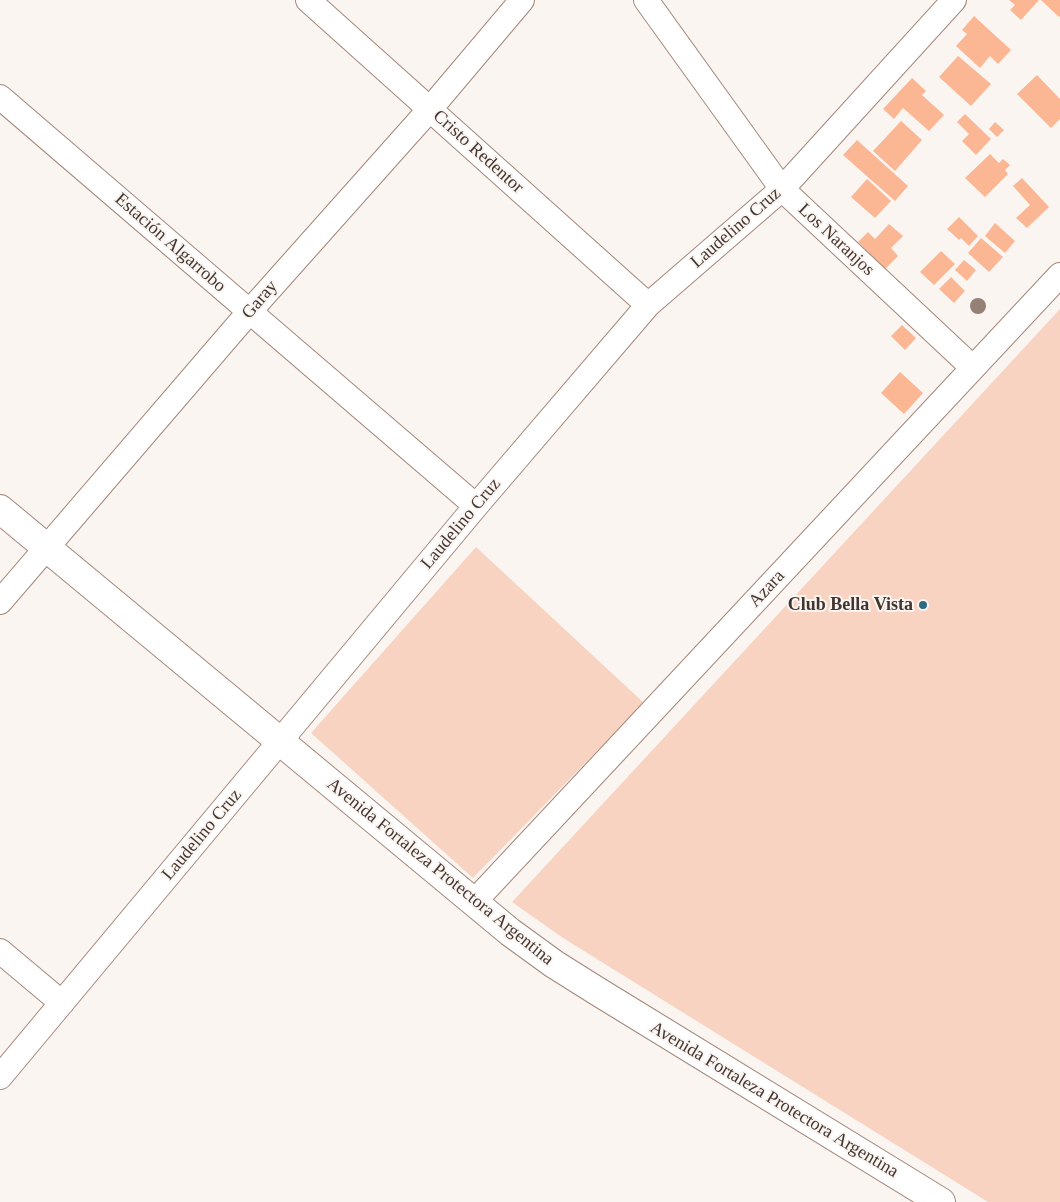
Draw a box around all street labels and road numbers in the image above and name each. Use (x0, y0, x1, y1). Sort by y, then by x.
street label: Cristo Redentor (428, 106, 528, 198)
street label: Laudelino Cruz (686, 183, 786, 273)
street label: Estación Algarrobo (110, 189, 230, 297)
street label: Los Naranjos (793, 199, 879, 281)
street label: Garay (237, 276, 283, 324)
street label: Laudelino Cruz (417, 474, 505, 574)
street label: Azara (744, 566, 790, 612)
street label: Avenida Fortaleza Protectora Argentina (322, 774, 558, 970)
street label: Laudelino Cruz (158, 785, 246, 885)
street label: Avenida Fortaleza Protectora Argentina (646, 1017, 902, 1183)

